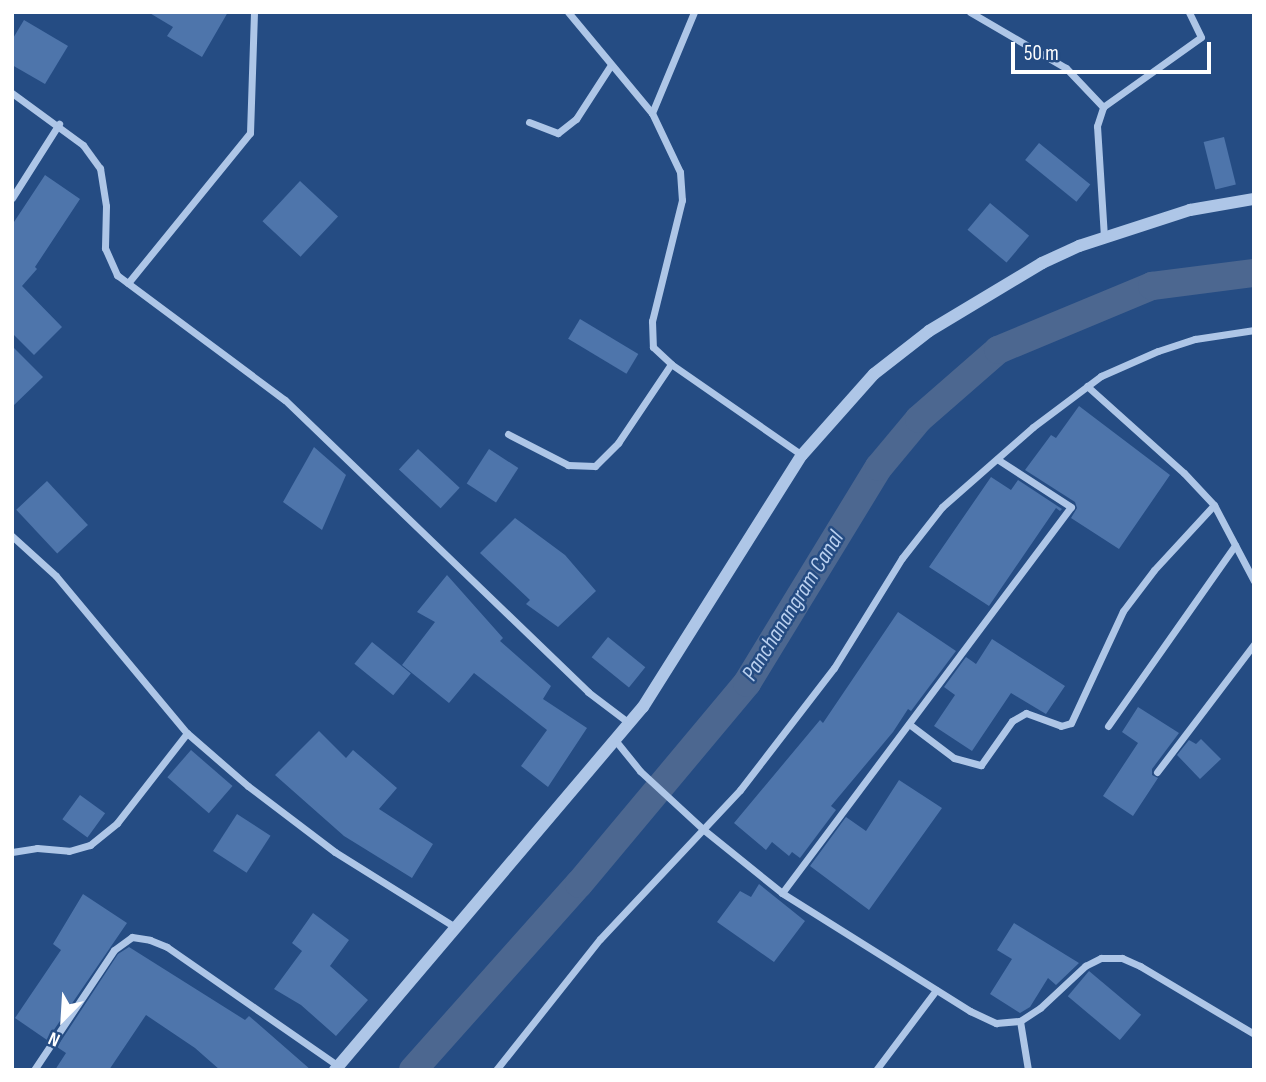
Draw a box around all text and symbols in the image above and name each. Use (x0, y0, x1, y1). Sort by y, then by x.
scale bar (1014, 28, 1214, 72)
text: 50 m (1024, 41, 1059, 66)
water label: Panchanangram Canal (736, 526, 850, 686)
north arrow (28, 984, 98, 1054)
text: N (45, 1026, 64, 1051)

